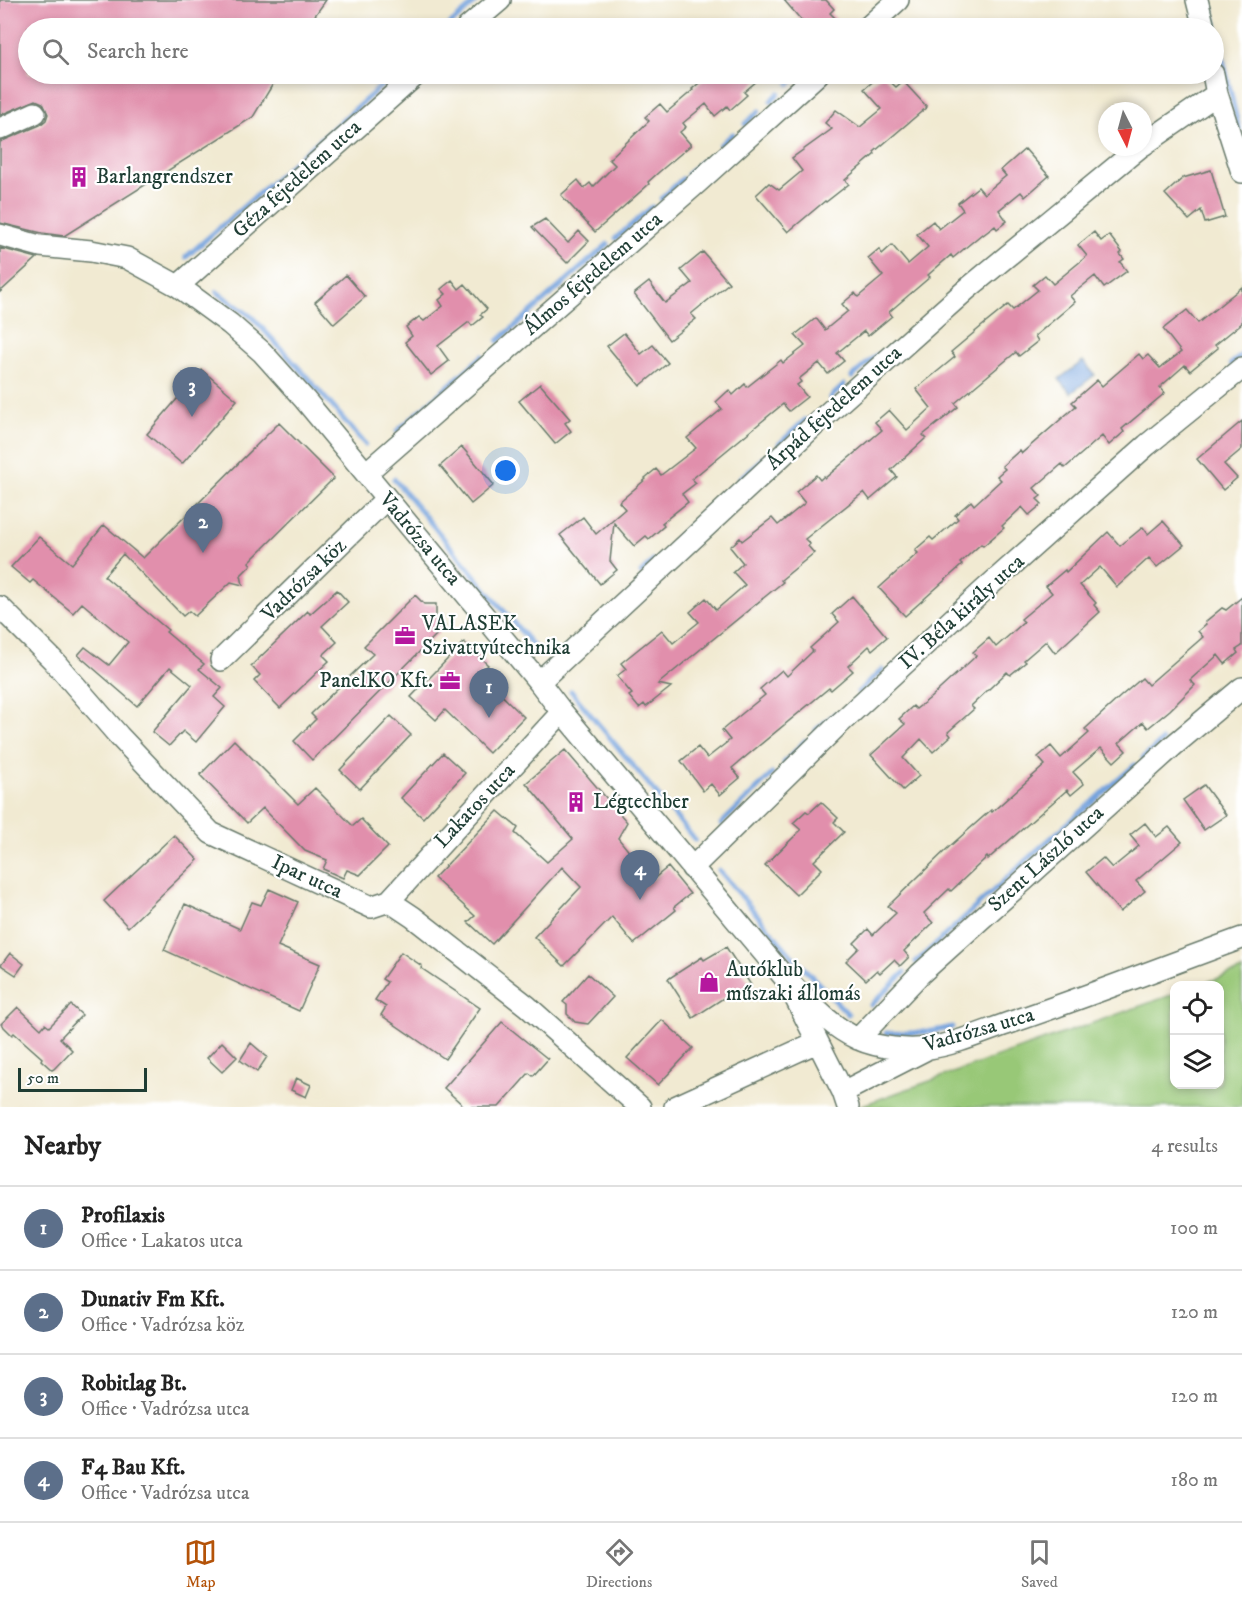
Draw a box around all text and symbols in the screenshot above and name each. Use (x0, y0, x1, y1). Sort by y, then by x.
search box (18, 18, 1224, 84)
icon: search (39, 35, 72, 68)
text: Search here (87, 38, 189, 65)
north arrow (1098, 102, 1152, 156)
street label: Géza fejedelem utca (227, 114, 367, 244)
place label: Barlangrendszer (96, 164, 233, 190)
building icon: Barlangrendszer (67, 165, 91, 189)
street label: Álmos fejedelem utca (517, 205, 668, 341)
street label: Árpád fejedelem utca (759, 339, 907, 476)
pin: 3 (172, 368, 212, 417)
your location (491, 456, 520, 485)
street label: Vadrózsa utca (373, 486, 467, 591)
pin: 2 (184, 504, 222, 553)
street label: Vadrózsa köz (255, 533, 352, 628)
street label: IV. Béla király utca (894, 549, 1030, 675)
place label: VALASEK Szivattyútechnika (421, 611, 570, 661)
office icon: VALASEK Szivattyútechnika (393, 624, 417, 648)
place label: PanelKO Kft. (319, 668, 433, 694)
pin: 1 (470, 668, 508, 718)
office icon: PanelKO Kft. (438, 669, 462, 693)
street label: Lakatos utca (429, 758, 521, 854)
place label: Légtechber (593, 789, 689, 815)
building icon: Légtechber (564, 790, 588, 814)
street label: Szent László utca (983, 800, 1109, 918)
street label: Ipar utca (267, 849, 347, 905)
pin: 4 (620, 850, 660, 900)
place label: Autóklub műszaki állomás (726, 957, 861, 1007)
shop icon: Autóklub műszaki állomás (697, 970, 721, 994)
map controls (1170, 981, 1224, 1089)
button: locate (1170, 981, 1224, 1035)
street label: Vadrózsa utca (920, 1002, 1037, 1058)
button: layers (1170, 1035, 1224, 1089)
scale bar (18, 1065, 147, 1092)
text: 50 m (27, 1068, 59, 1088)
text: Nearby (24, 1130, 101, 1163)
text: 4 results (1151, 1134, 1218, 1159)
text: Profilaxis (81, 1202, 165, 1229)
text: 1 (40, 1216, 47, 1241)
text: 100 m (1170, 1216, 1218, 1241)
text: Office · Lakatos utca (81, 1229, 243, 1254)
text: Dunativ Fm Kft. (81, 1286, 225, 1313)
text: 2 (39, 1300, 48, 1325)
text: 120 m (1171, 1300, 1218, 1325)
text: Office · Vadrózsa köz (81, 1313, 244, 1338)
text: Robitlag Bt. (81, 1370, 187, 1397)
text: 3 (40, 1384, 47, 1409)
text: 120 m (1171, 1384, 1218, 1409)
text: Office · Vadrózsa utca (81, 1397, 249, 1422)
text: F4 Bau Kft. (81, 1454, 185, 1481)
text: 4 (38, 1468, 49, 1493)
text: 180 m (1171, 1468, 1218, 1493)
text: Office · Vadrózsa utca (81, 1481, 249, 1506)
tab: Map (184, 1536, 217, 1592)
tab: Directions (586, 1536, 652, 1592)
tab: Saved (1021, 1536, 1058, 1592)

